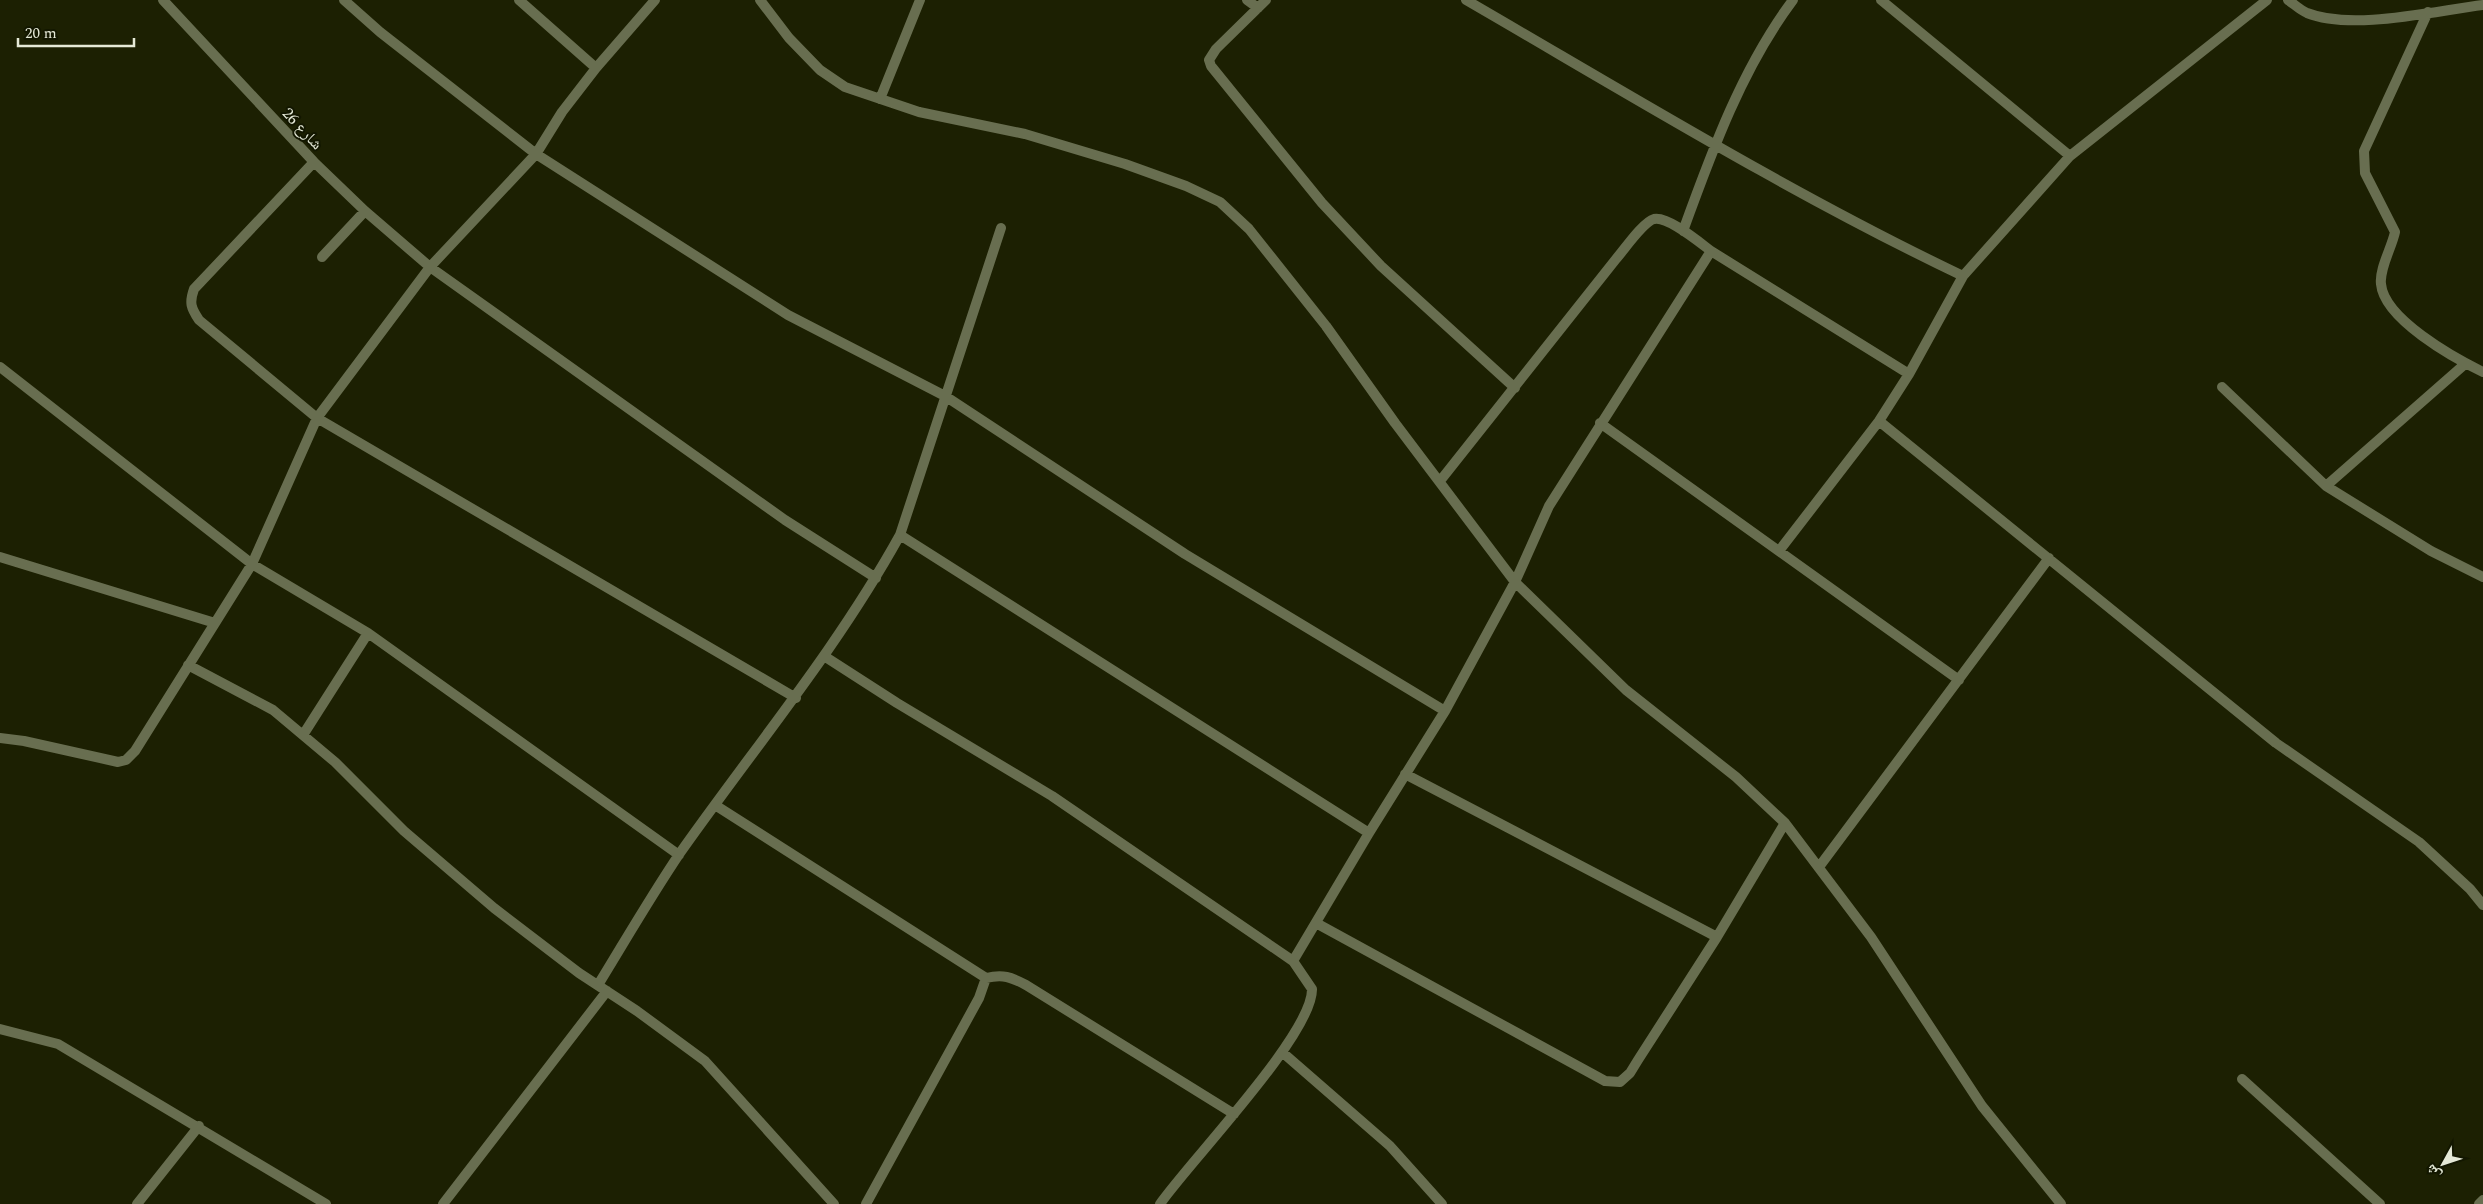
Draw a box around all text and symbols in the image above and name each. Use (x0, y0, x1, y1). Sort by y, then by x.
scale bar (18, 15, 134, 47)
text: 20 m (25, 22, 57, 45)
street label: شارع 26 (276, 102, 328, 155)
north arrow (2418, 1139, 2468, 1189)
text: ش (2421, 1159, 2446, 1184)

